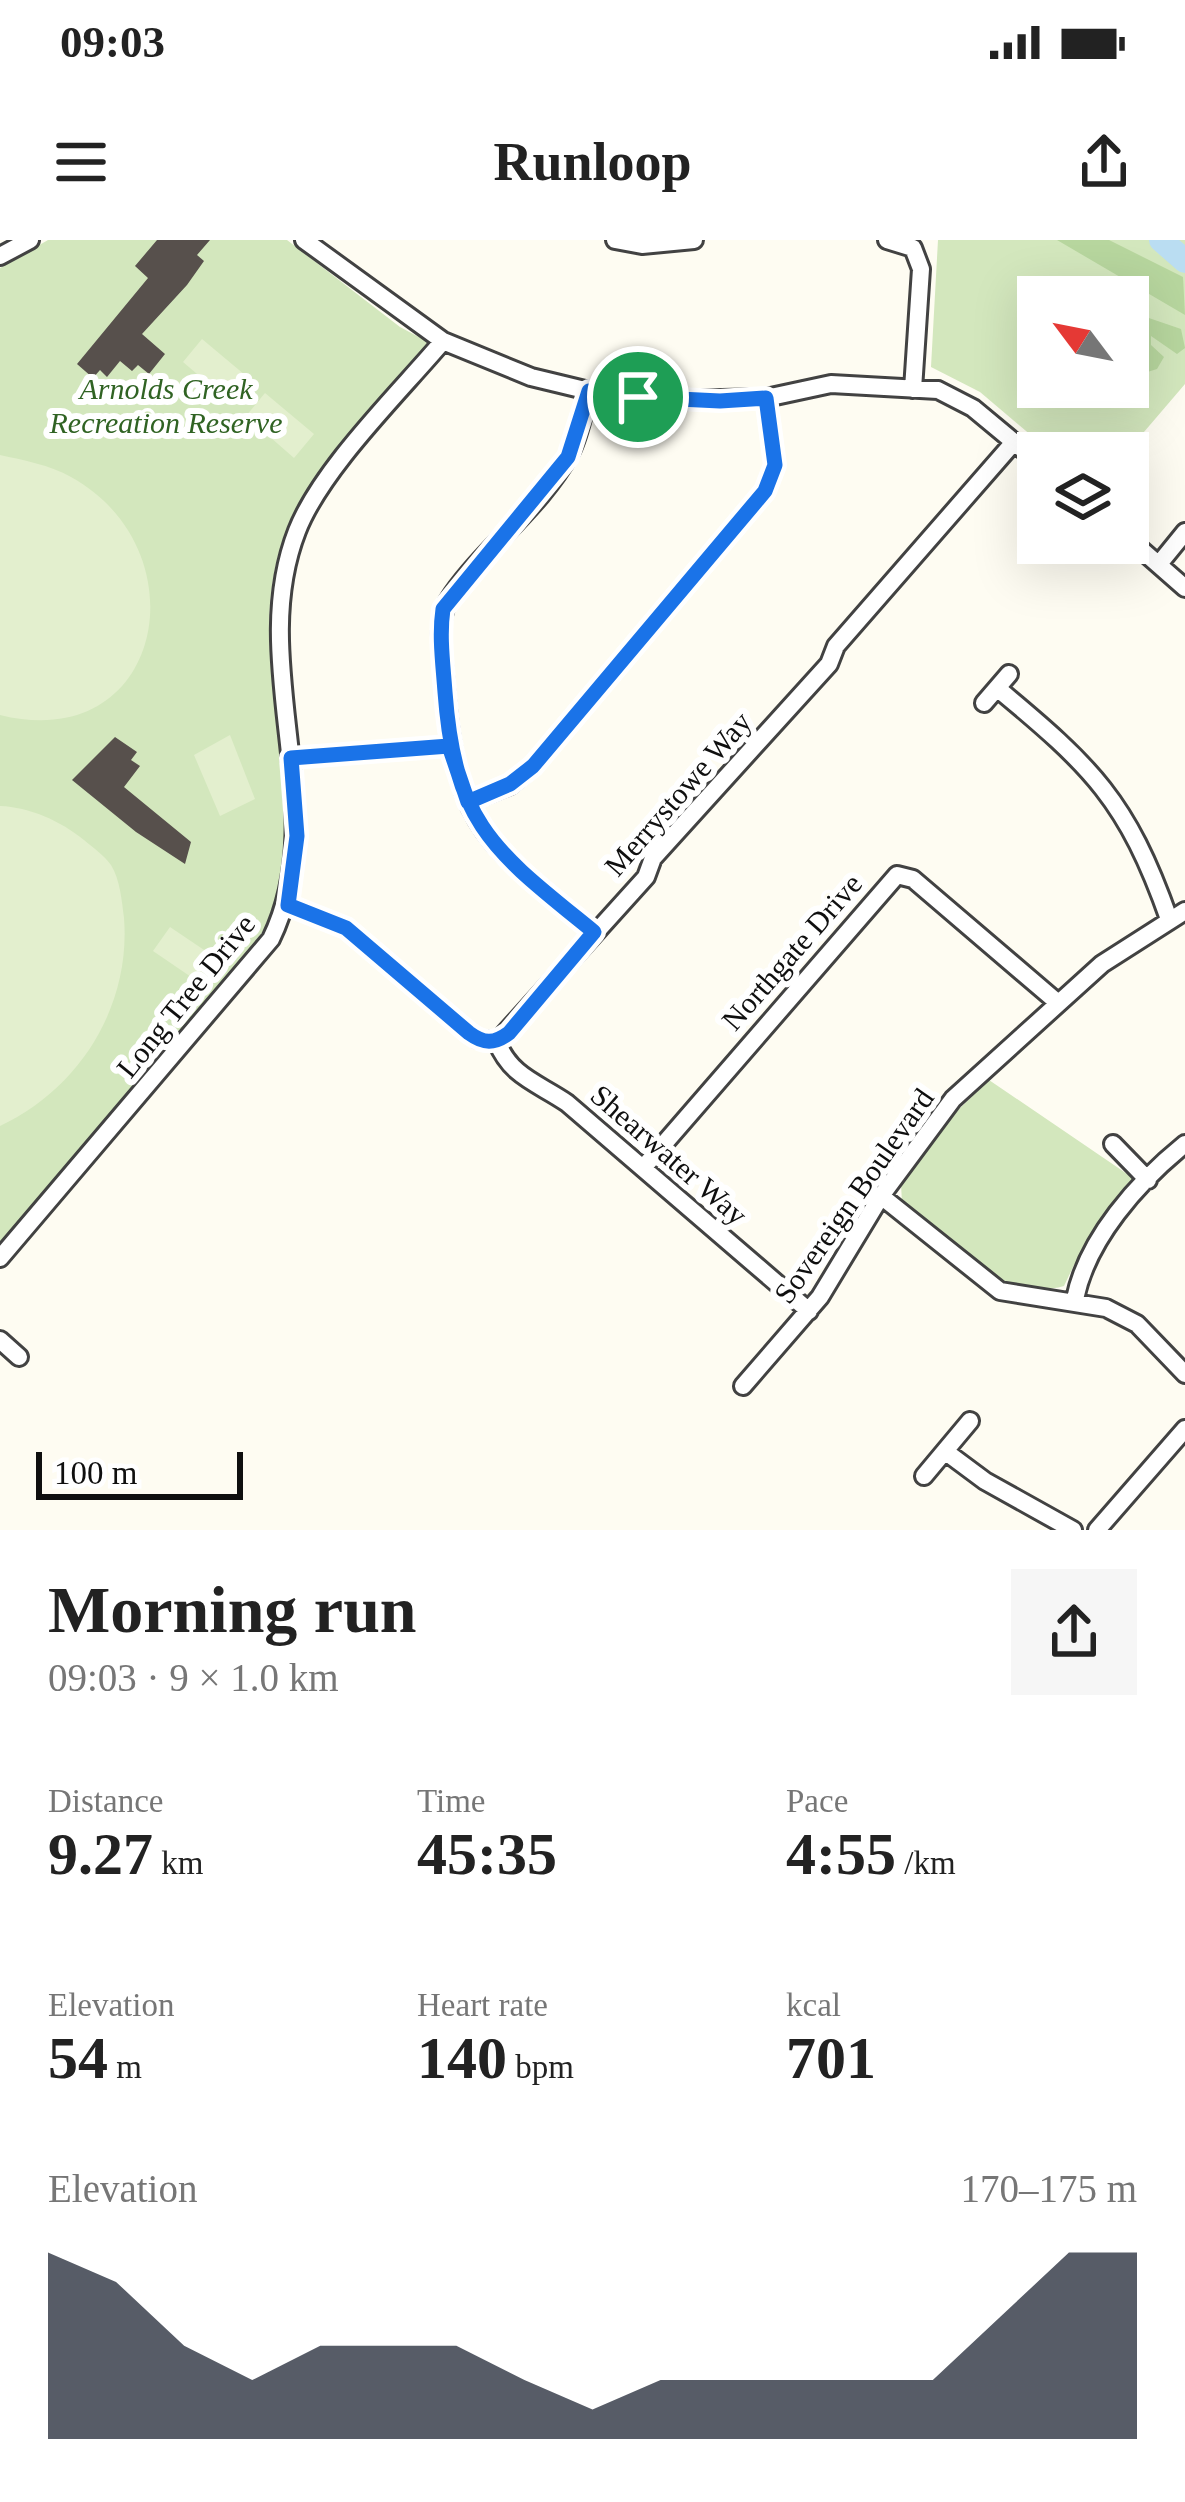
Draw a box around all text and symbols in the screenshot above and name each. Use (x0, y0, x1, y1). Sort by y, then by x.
text: 09:03 (60, 17, 165, 67)
icon: menu (48, 129, 114, 195)
icon: share (1071, 129, 1137, 195)
text: Runloop (493, 132, 692, 192)
north arrow (1017, 276, 1149, 408)
map controls (1017, 276, 1149, 564)
pin (587, 346, 689, 448)
icon: arrive (605, 364, 671, 430)
park label: Arnolds Creek Recreation Reserve (49, 372, 282, 439)
button: layers (1017, 432, 1149, 564)
street label: Merrystowe Way (598, 705, 758, 882)
street label: Northgate Drive (715, 867, 868, 1036)
street label: Long Tree Drive (110, 908, 261, 1084)
street label: Shearwater Way (584, 1078, 754, 1231)
street label: Sovereign Boulevard (767, 1082, 940, 1309)
scale bar (36, 1446, 243, 1499)
text: 100 m (54, 1455, 137, 1491)
button: share (1011, 1569, 1137, 1695)
text: Morning run (48, 1573, 417, 1646)
text: 09:03 · 9 × 1.0 km (48, 1656, 339, 1699)
text: Distance (48, 1783, 163, 1819)
text: Time (417, 1783, 485, 1819)
text: Pace (786, 1783, 848, 1819)
text: 9.27 (48, 1821, 153, 1887)
text: 45:35 (417, 1821, 557, 1887)
text: 4:55 (786, 1821, 896, 1887)
text: km (153, 1845, 203, 1881)
text: /km (896, 1845, 956, 1881)
text: Elevation (48, 1987, 174, 2023)
text: Heart rate (417, 1987, 548, 2023)
text: kcal (786, 1987, 841, 2023)
text: 54 (48, 2025, 108, 2091)
text: 140 (417, 2025, 507, 2091)
text: 701 (786, 2025, 876, 2091)
text: m (108, 2049, 142, 2085)
text: bpm (507, 2049, 574, 2085)
text: Elevation (48, 2167, 197, 2210)
text: 170–175 m (960, 2167, 1137, 2210)

